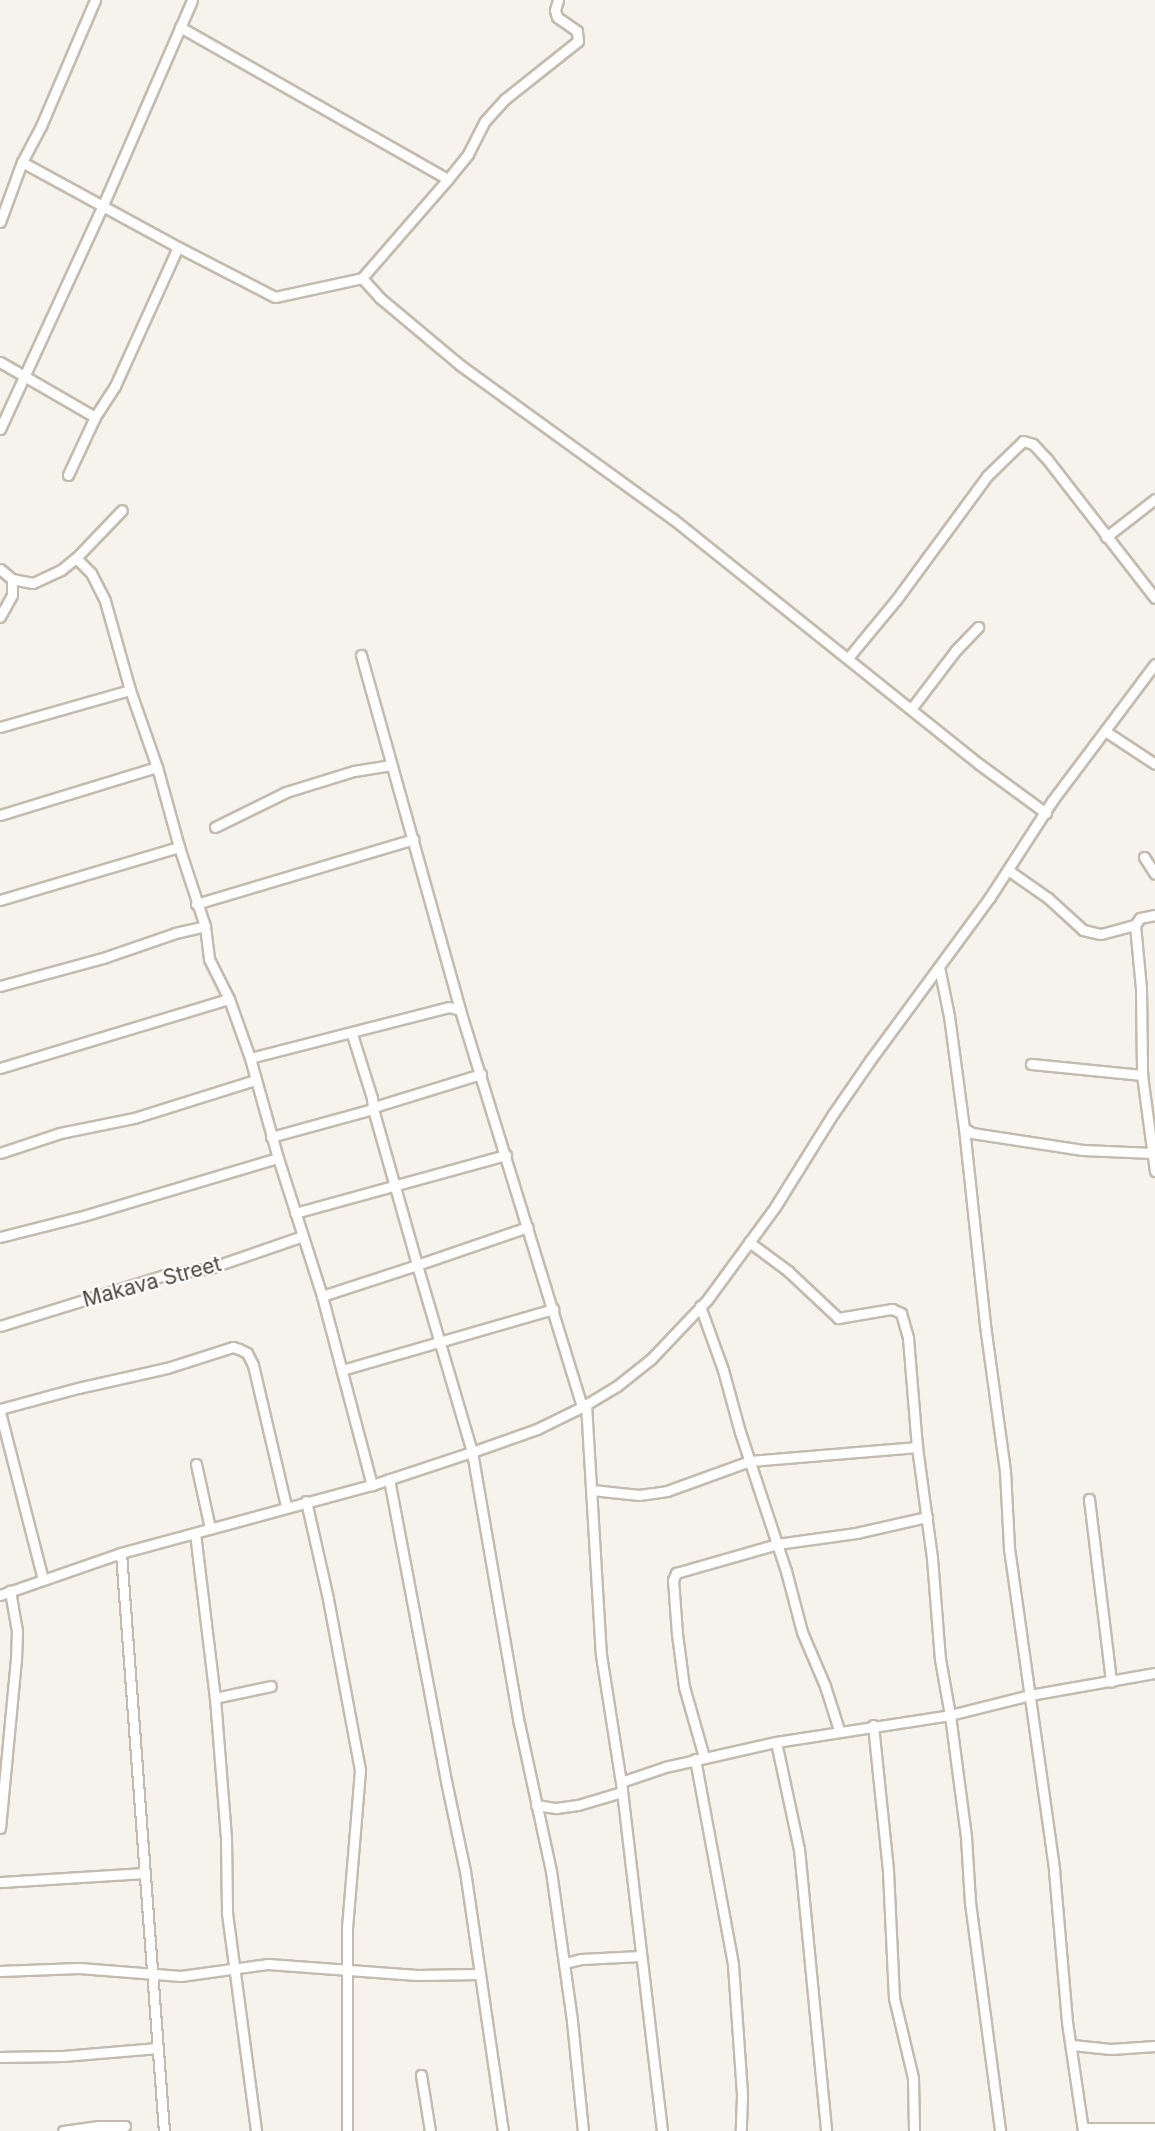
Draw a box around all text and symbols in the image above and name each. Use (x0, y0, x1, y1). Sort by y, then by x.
street label: Makava Street (80, 1251, 224, 1313)

